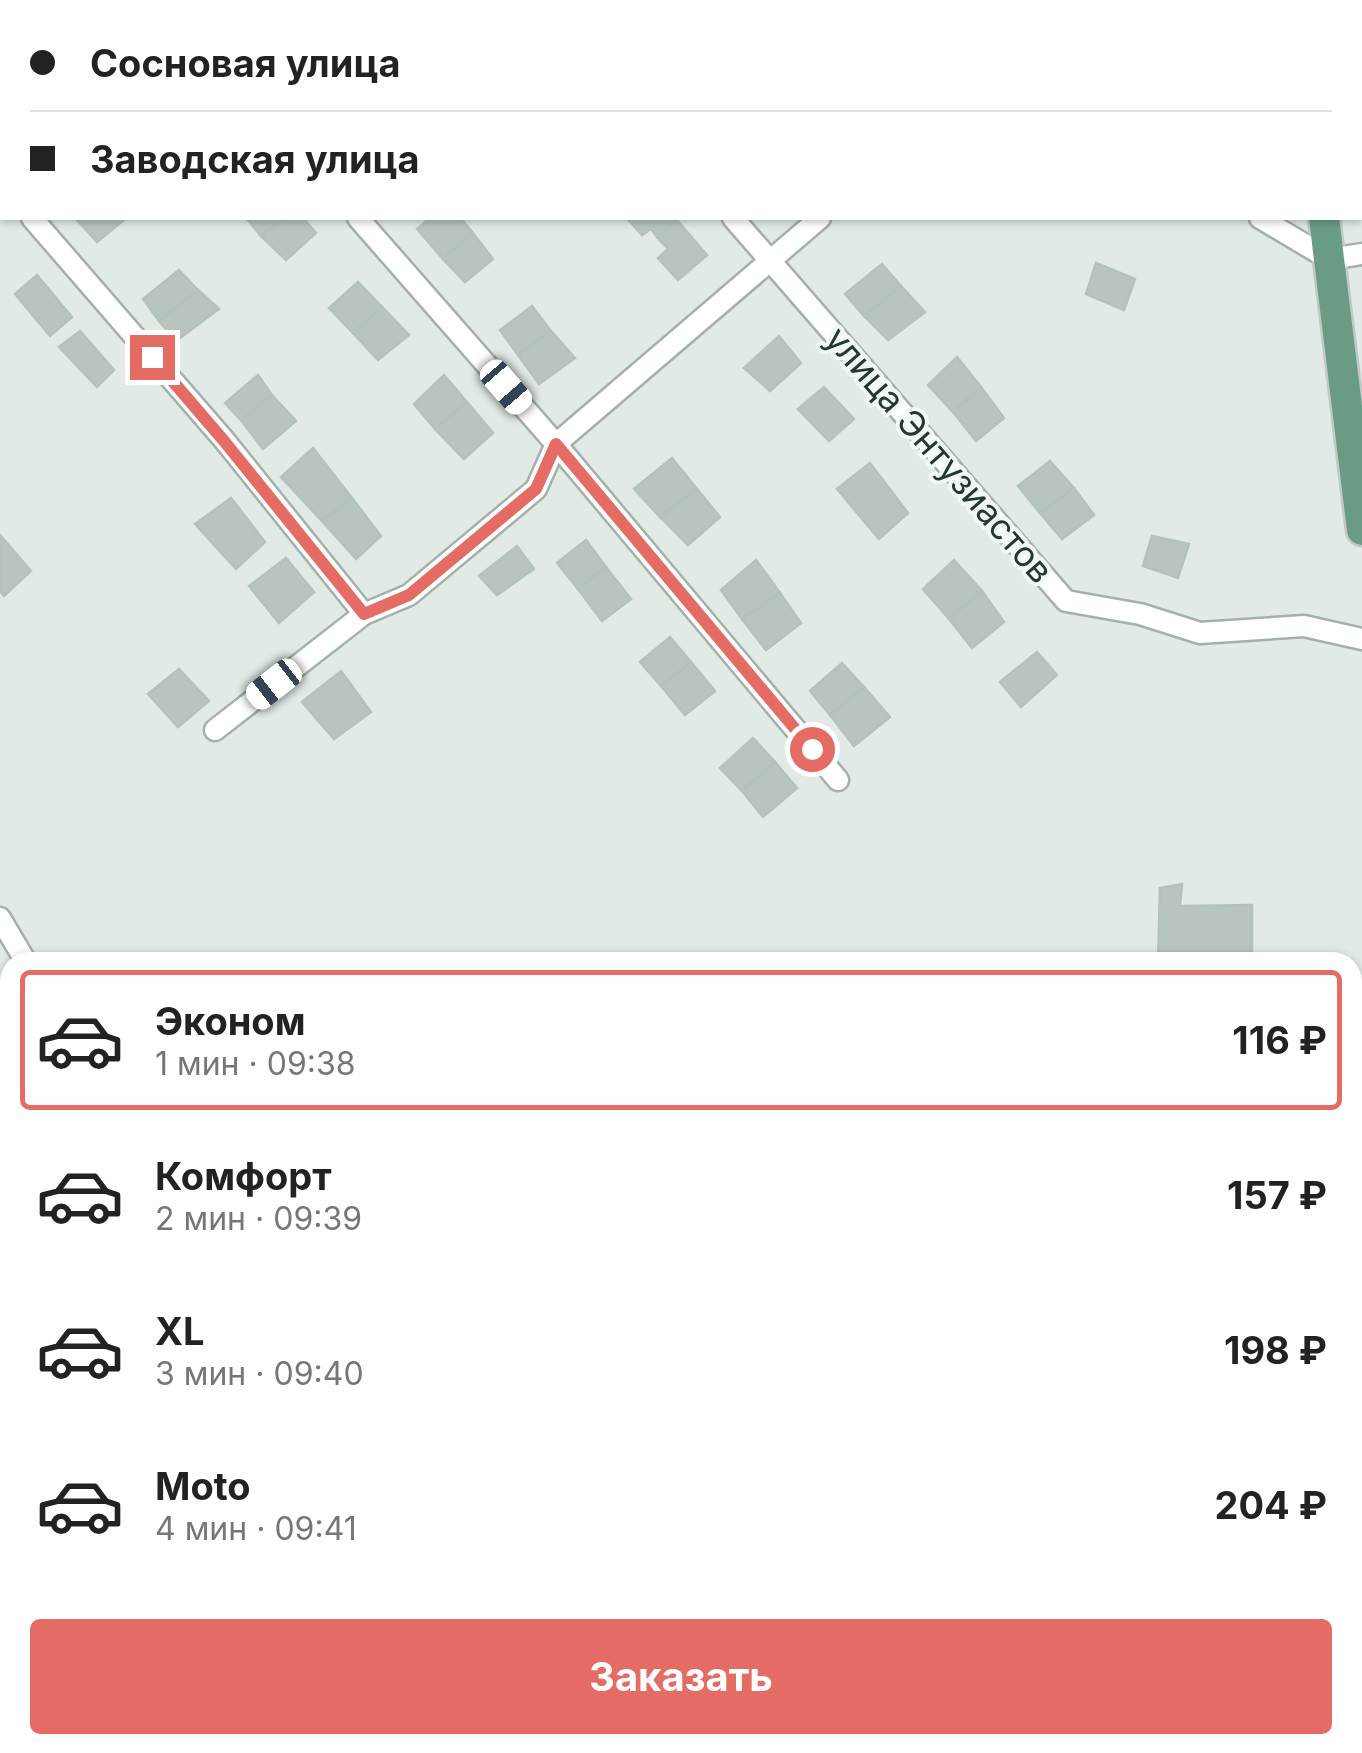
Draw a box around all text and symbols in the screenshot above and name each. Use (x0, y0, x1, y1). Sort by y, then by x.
text: Сосновая улица (90, 40, 400, 86)
text: Заводская улица (90, 136, 420, 182)
street label: улица Энтузиастов (817, 318, 1062, 591)
route end (130, 335, 175, 380)
car (475, 355, 537, 419)
car (241, 654, 307, 714)
route start (790, 727, 835, 772)
icon: car (35, 995, 125, 1085)
text: Эконом (155, 998, 306, 1044)
text: 116 ₽ (1232, 1017, 1327, 1063)
text: 1 мин · 09:38 (155, 1044, 356, 1083)
icon: car (35, 1150, 125, 1240)
text: Комфорт (155, 1153, 332, 1199)
text: 157 ₽ (1227, 1172, 1327, 1218)
text: 2 мин · 09:39 (155, 1199, 362, 1238)
icon: car (35, 1305, 125, 1395)
text: XL (155, 1308, 205, 1354)
text: 198 ₽ (1224, 1327, 1327, 1373)
text: 3 мин · 09:40 (155, 1354, 364, 1393)
icon: car (35, 1460, 125, 1550)
text: Moto (155, 1463, 251, 1509)
text: 204 ₽ (1215, 1482, 1327, 1528)
text: 4 мин · 09:41 (155, 1509, 357, 1548)
button: Заказать (30, 1619, 1332, 1734)

